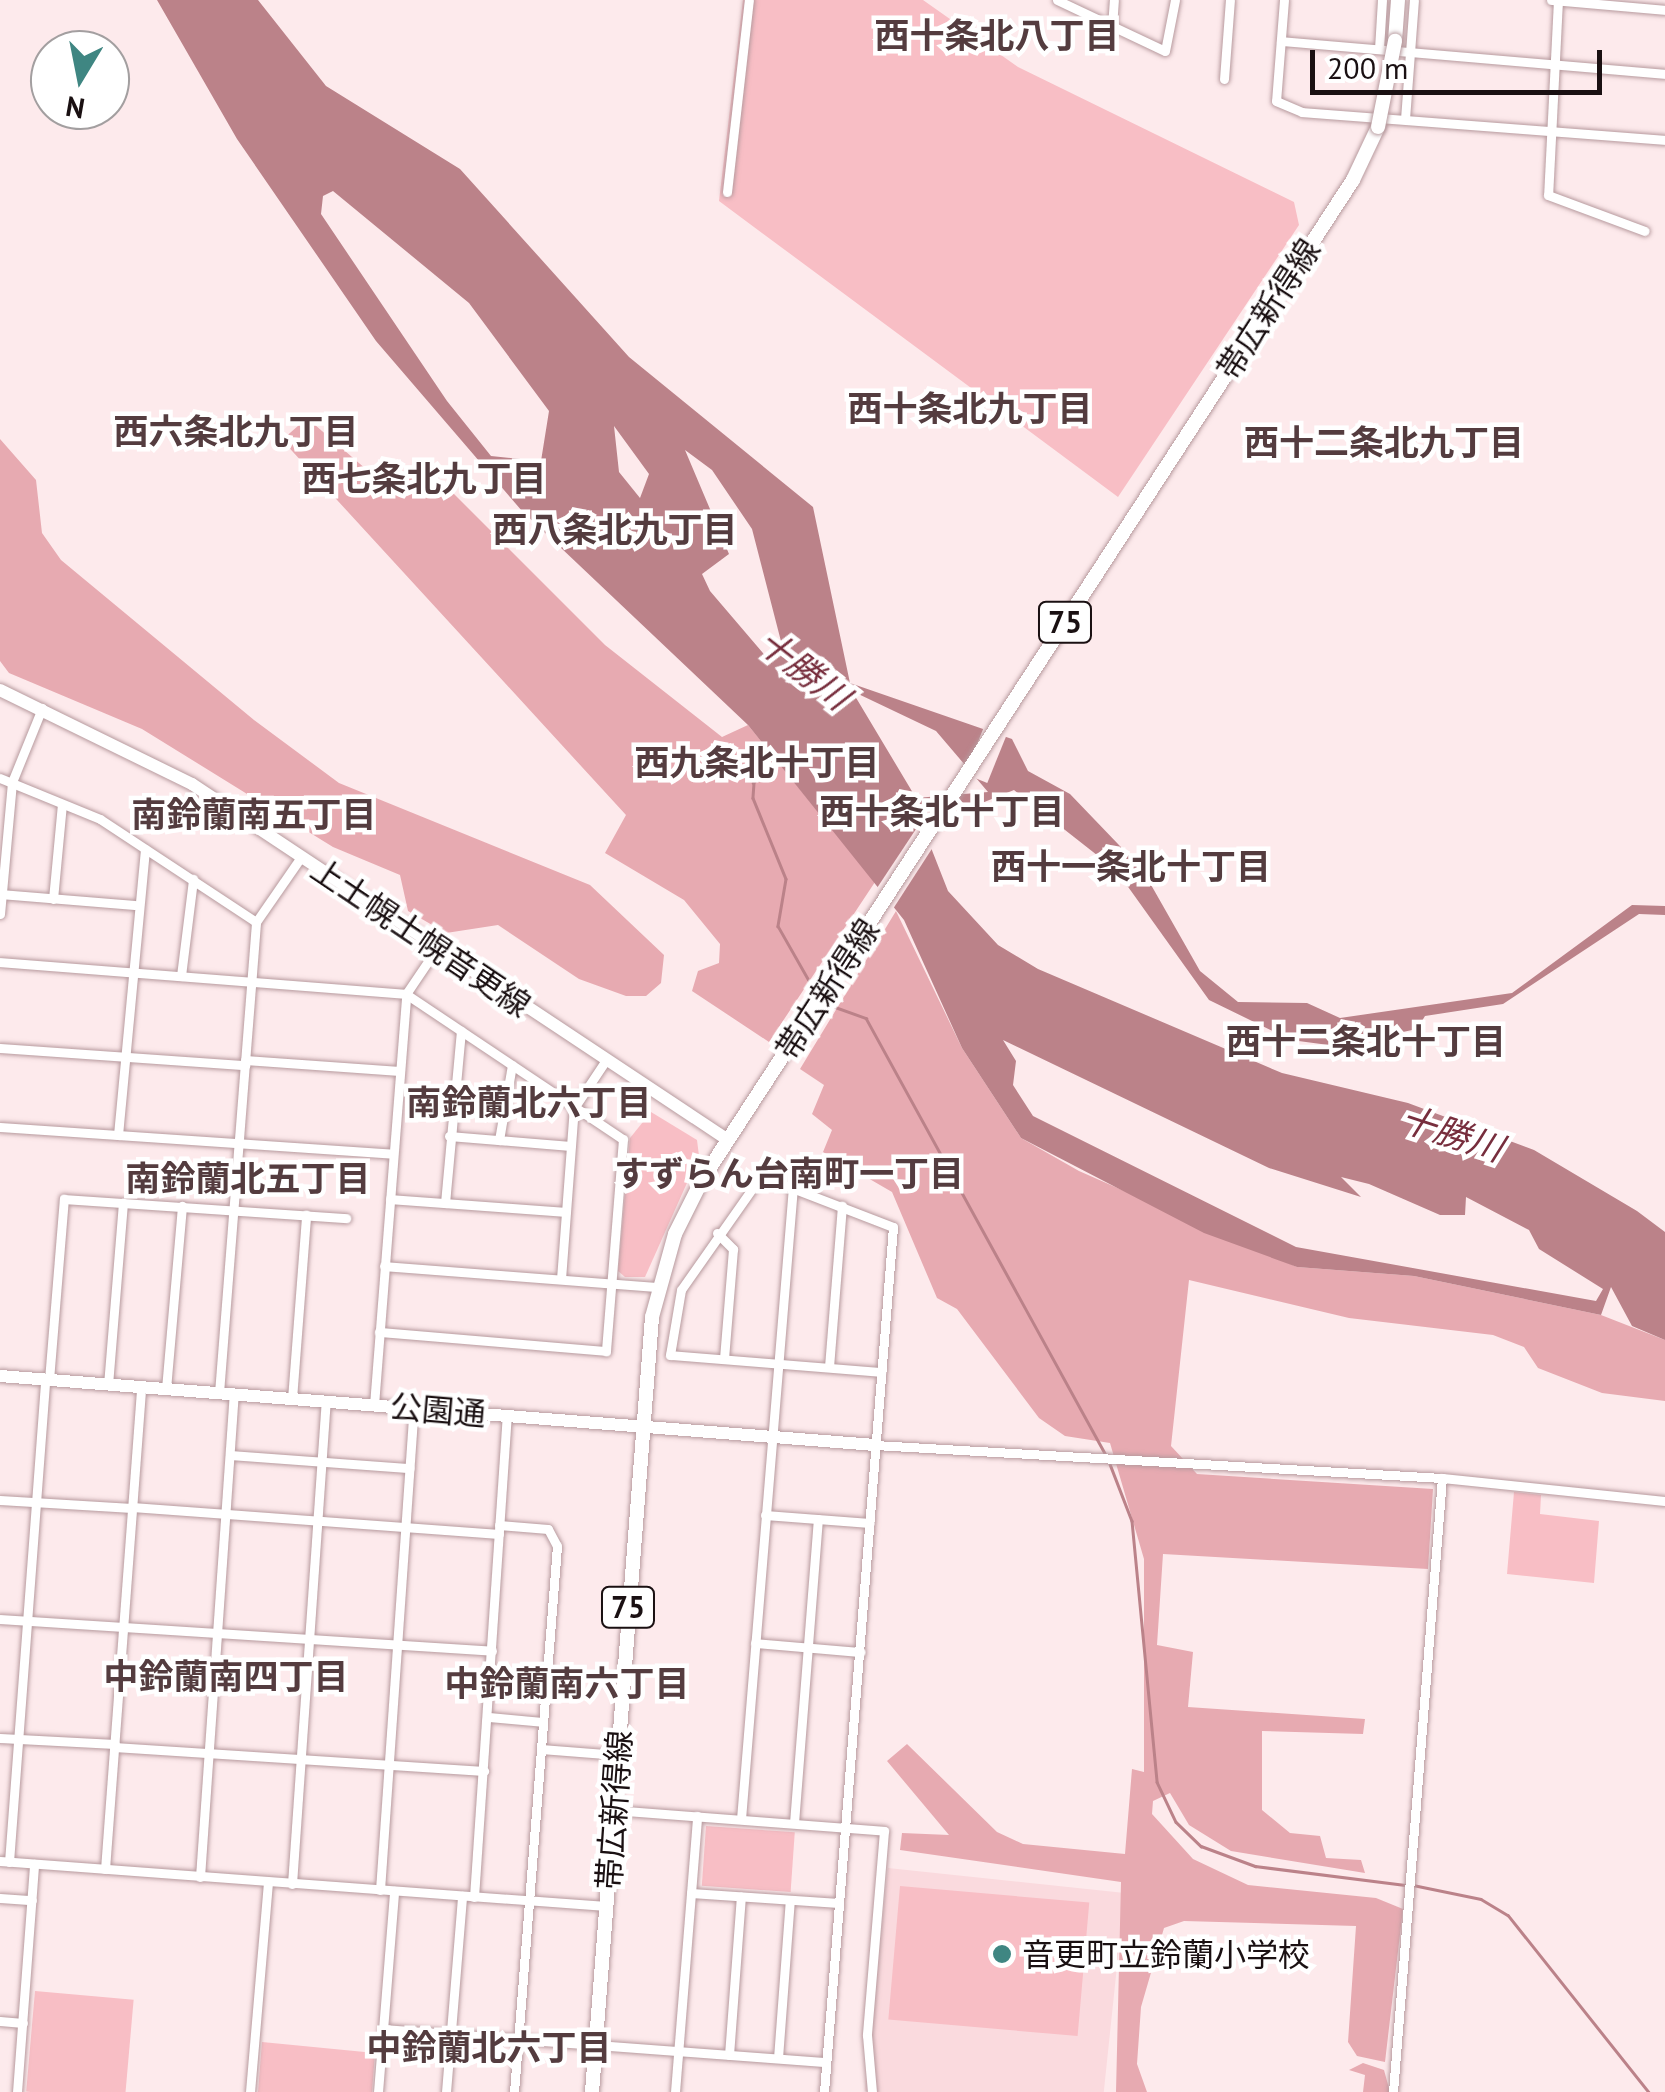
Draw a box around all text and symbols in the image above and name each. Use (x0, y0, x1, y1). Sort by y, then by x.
district label: 西十条北八丁目 (875, 14, 1119, 56)
north arrow (30, 30, 130, 130)
scale bar (1315, 30, 1608, 92)
text: 200 m (1327, 48, 1408, 87)
text: N (63, 88, 87, 128)
street label: 帯広新得線 (1208, 231, 1328, 387)
district label: 西十条北九丁目 (848, 387, 1092, 429)
district label: 西六条北九丁目 (114, 410, 358, 452)
district label: 西十二条北九丁目 (1244, 421, 1524, 463)
district label: 西七条北九丁目 (302, 457, 546, 499)
district label: 西八条北九丁目 (493, 508, 737, 550)
road number: 75 (1038, 597, 1092, 647)
water label: 十勝川 (750, 620, 858, 718)
district label: 西九条北十丁目 (635, 741, 879, 783)
district label: 西十条北十丁目 (820, 790, 1064, 832)
district label: 南鈴蘭南五丁目 (132, 793, 376, 835)
district label: 西十一条北十丁目 (991, 845, 1271, 887)
street label: 上士幌士幌音更線 (304, 850, 538, 1024)
street label: 帯広新得線 (767, 911, 887, 1067)
district label: 西十二条北十丁目 (1226, 1020, 1506, 1062)
district label: 南鈴蘭北六丁目 (407, 1081, 651, 1123)
water label: 十勝川 (1396, 1097, 1508, 1169)
district label: すずらん台南町一丁目 (614, 1152, 964, 1194)
district label: 南鈴蘭北五丁目 (126, 1157, 370, 1199)
street label: 公園通 (389, 1387, 487, 1433)
road number: 75 (600, 1582, 656, 1632)
district label: 中鈴蘭南四丁目 (104, 1655, 348, 1697)
district label: 中鈴蘭南六丁目 (445, 1662, 689, 1704)
street label: 帯広新得線 (589, 1729, 639, 1891)
place label: 音更町立鈴蘭小学校 (1022, 1935, 1310, 1973)
marker: 音更町立鈴蘭小学校 (991, 1943, 1013, 1965)
district label: 中鈴蘭北六丁目 (367, 2026, 611, 2068)

